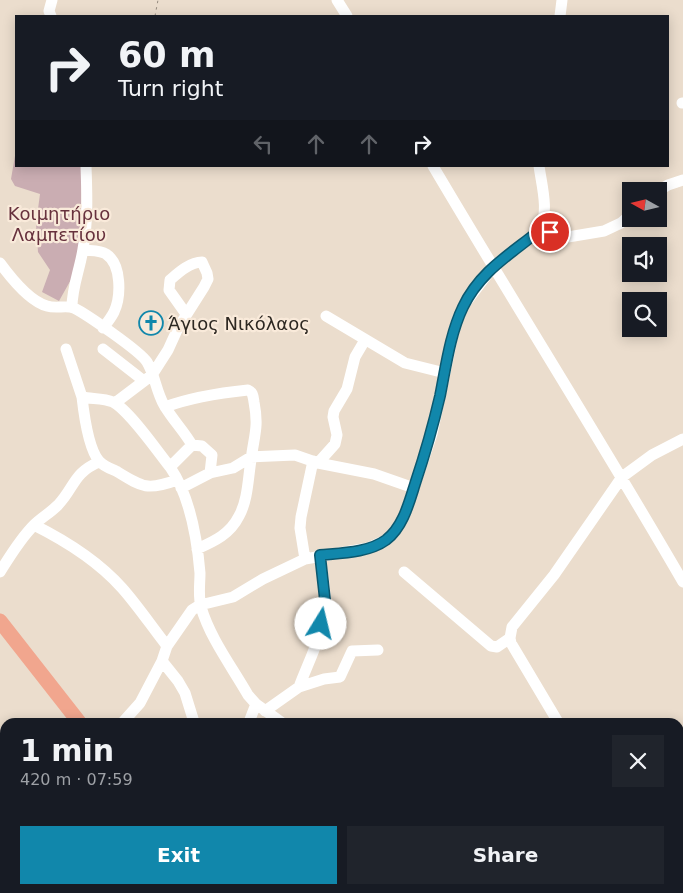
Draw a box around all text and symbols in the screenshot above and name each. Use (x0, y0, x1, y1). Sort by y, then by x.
icon: right (35, 35, 100, 100)
text: 60 m (118, 35, 215, 75)
text: Turn right (118, 76, 223, 101)
icon: left (249, 130, 277, 158)
icon: ahead (302, 130, 330, 158)
icon: ahead (355, 130, 383, 158)
icon: right (408, 130, 436, 158)
north arrow (622, 182, 668, 228)
map controls (622, 182, 667, 337)
park label: Κοιμητήριο Λαμπετίου (8, 203, 110, 245)
pin (529, 211, 571, 253)
icon: arrive (536, 218, 564, 246)
button: sound (622, 237, 667, 282)
button: search (622, 292, 667, 337)
church icon: Άγιος Νικόλαος (138, 310, 164, 336)
place label: Άγιος Νικόλαος (168, 313, 310, 334)
position arrow (294, 597, 346, 649)
text: 1 min (20, 733, 114, 768)
button: close (612, 735, 664, 787)
text: 420 m · 07:59 (20, 770, 133, 789)
button: Exit (20, 826, 337, 884)
button: Share (347, 826, 664, 884)

